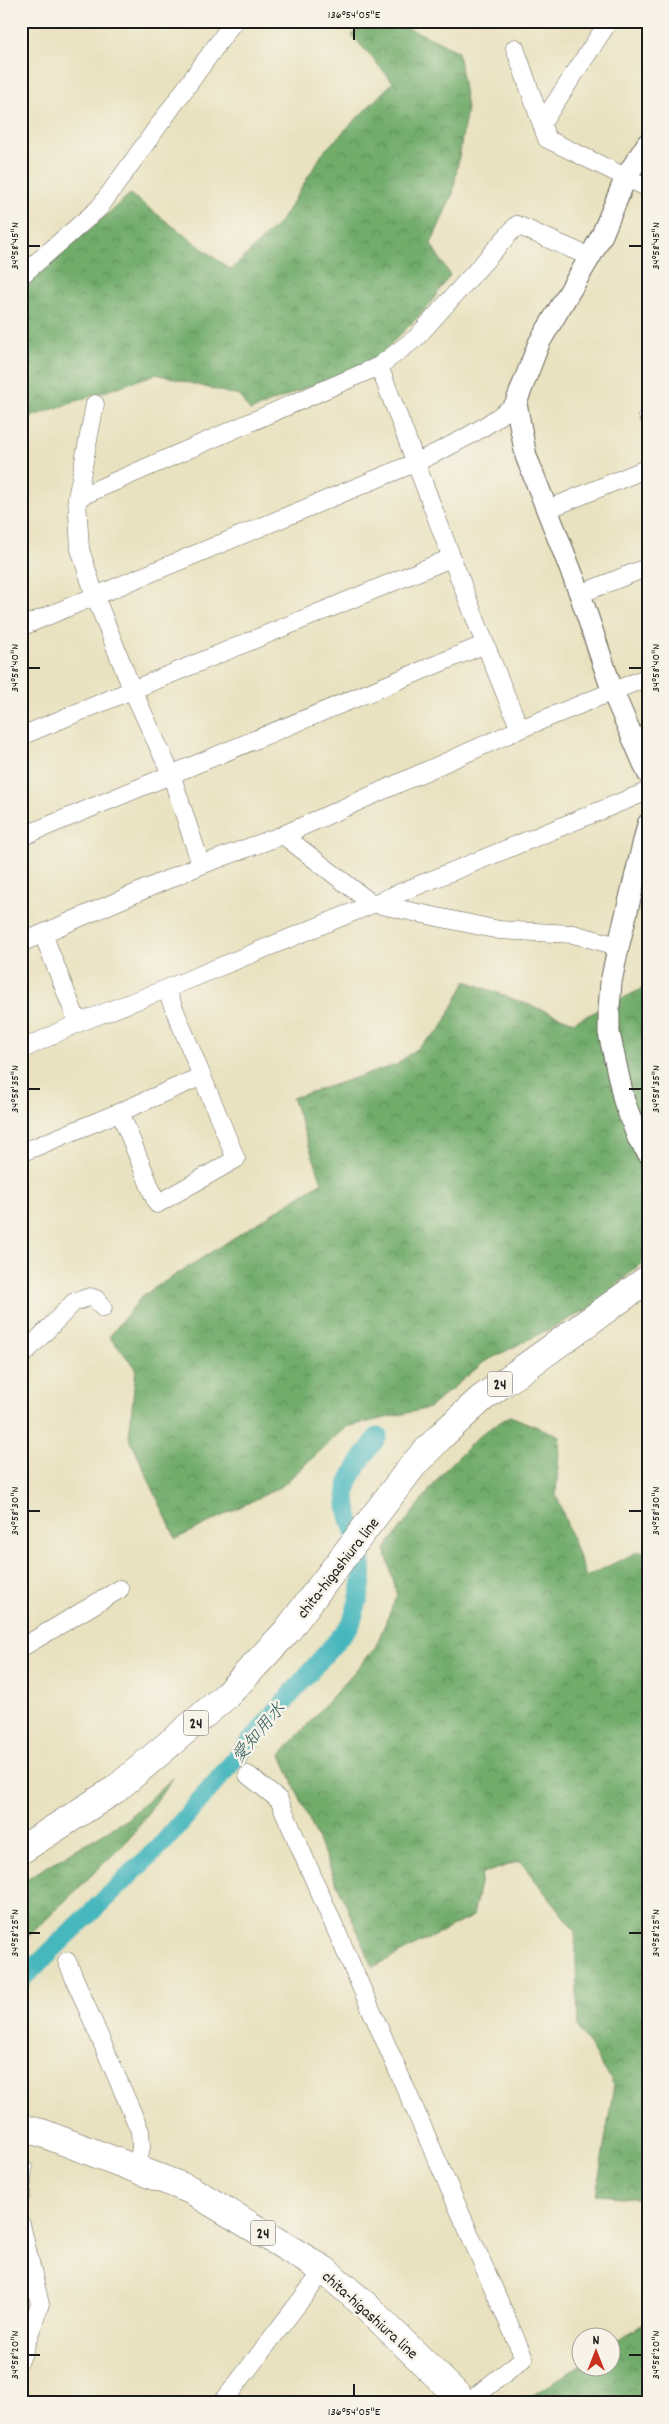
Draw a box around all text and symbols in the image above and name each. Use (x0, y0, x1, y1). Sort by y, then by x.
text: 136°54'05"E (328, 7, 381, 24)
text: 34°58'45"N (7, 222, 24, 270)
text: 34°58'45"N (648, 222, 665, 270)
text: 34°58'40"N (7, 644, 24, 692)
text: 34°58'40"N (648, 644, 665, 692)
text: 34°58'35"N (7, 1065, 24, 1113)
text: 34°58'35"N (648, 1065, 665, 1113)
road number: 24 (488, 1372, 512, 1396)
text: 34°58'30"N (7, 1486, 24, 1535)
text: 34°58'30"N (648, 1486, 665, 1535)
street label: chita-higashiura line (292, 1513, 386, 1624)
water label: 愛知用水 (227, 1698, 293, 1769)
road number: 24 (184, 1710, 208, 1736)
text: 34°58'25"N (7, 1909, 24, 1957)
text: 34°58'25"N (648, 1909, 665, 1957)
road number: 24 (250, 2220, 276, 2246)
street label: chita-higashiura line (316, 2266, 423, 2365)
north arrow (572, 2326, 622, 2376)
text: 34°58'20"N (7, 2330, 24, 2379)
text: 34°58'20"N (648, 2330, 665, 2379)
text: N (593, 2331, 600, 2351)
text: 136°54'05"E (328, 2404, 381, 2421)

